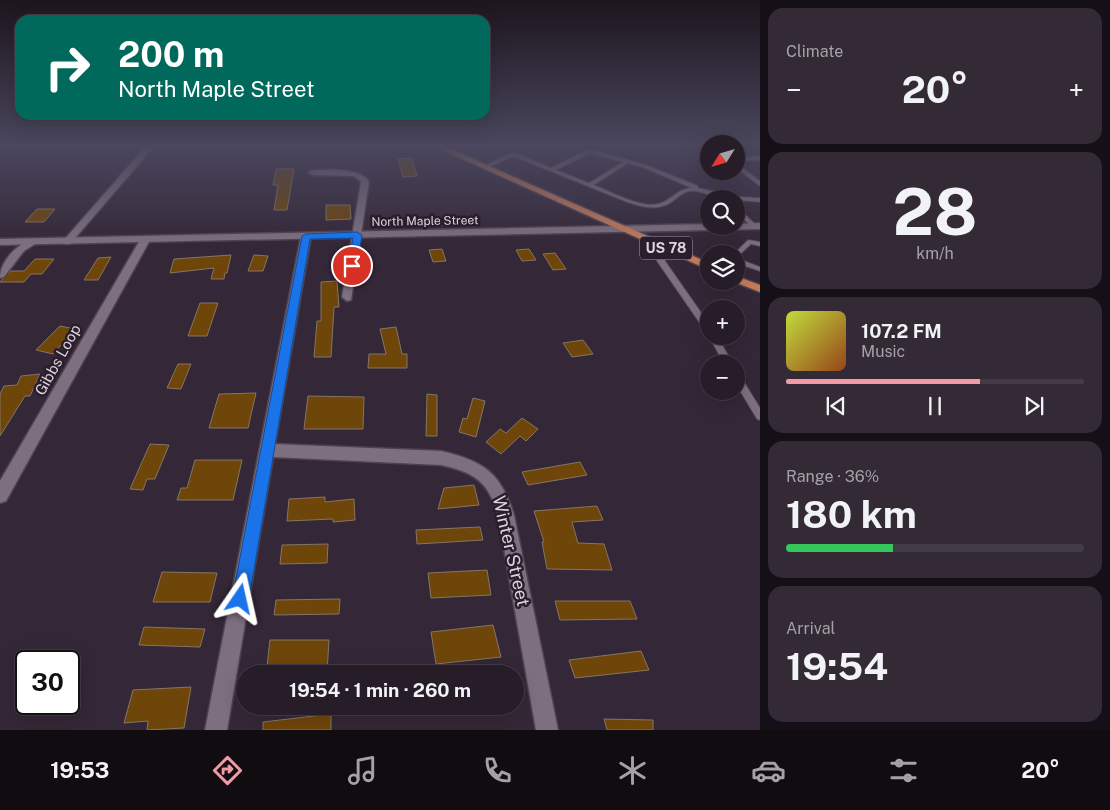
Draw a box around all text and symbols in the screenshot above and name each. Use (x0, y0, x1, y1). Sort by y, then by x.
text: 200 m (118, 34, 224, 75)
icon: right (35, 35, 100, 100)
text: Climate (786, 42, 843, 61)
text: 20° (902, 67, 968, 112)
text: − (786, 73, 802, 106)
text: + (1068, 73, 1084, 106)
text: North Maple Street (118, 76, 314, 102)
north arrow (700, 135, 745, 180)
map controls (700, 135, 745, 400)
text: 28 (893, 173, 977, 250)
button: search (700, 190, 745, 235)
street label: North Maple Street (371, 213, 479, 229)
road number: US 78 (640, 237, 692, 260)
text: km/h (916, 244, 954, 263)
pin (331, 245, 373, 287)
button: layers (700, 245, 745, 290)
icon: arrive (338, 252, 366, 280)
button: + (700, 300, 745, 345)
text: 107.2 FM (861, 320, 942, 342)
street label: Gibbs Loop (31, 321, 84, 398)
text: Music (861, 342, 905, 361)
button: − (700, 355, 745, 400)
icon: previous (822, 392, 850, 420)
icon: pause (921, 392, 949, 420)
icon: next (1020, 392, 1048, 420)
text: Range · 36% (786, 467, 879, 486)
text: 180 km (786, 492, 917, 537)
street label: Winter Street (489, 494, 534, 608)
position arrow (213, 572, 265, 624)
text: Arrival (786, 619, 835, 638)
text: 19:54 (786, 644, 888, 689)
speed limit sign: 30 (15, 650, 80, 715)
text: 19:54 · 1 min · 260 m (289, 679, 471, 701)
icon: directions (210, 753, 245, 788)
icon: music (345, 753, 380, 788)
icon: phone (480, 753, 515, 788)
icon: climate (615, 753, 650, 788)
icon: car (751, 753, 786, 788)
icon: filters (886, 753, 921, 788)
text: 19:53 (50, 757, 109, 783)
text: 20° (1021, 757, 1060, 783)

